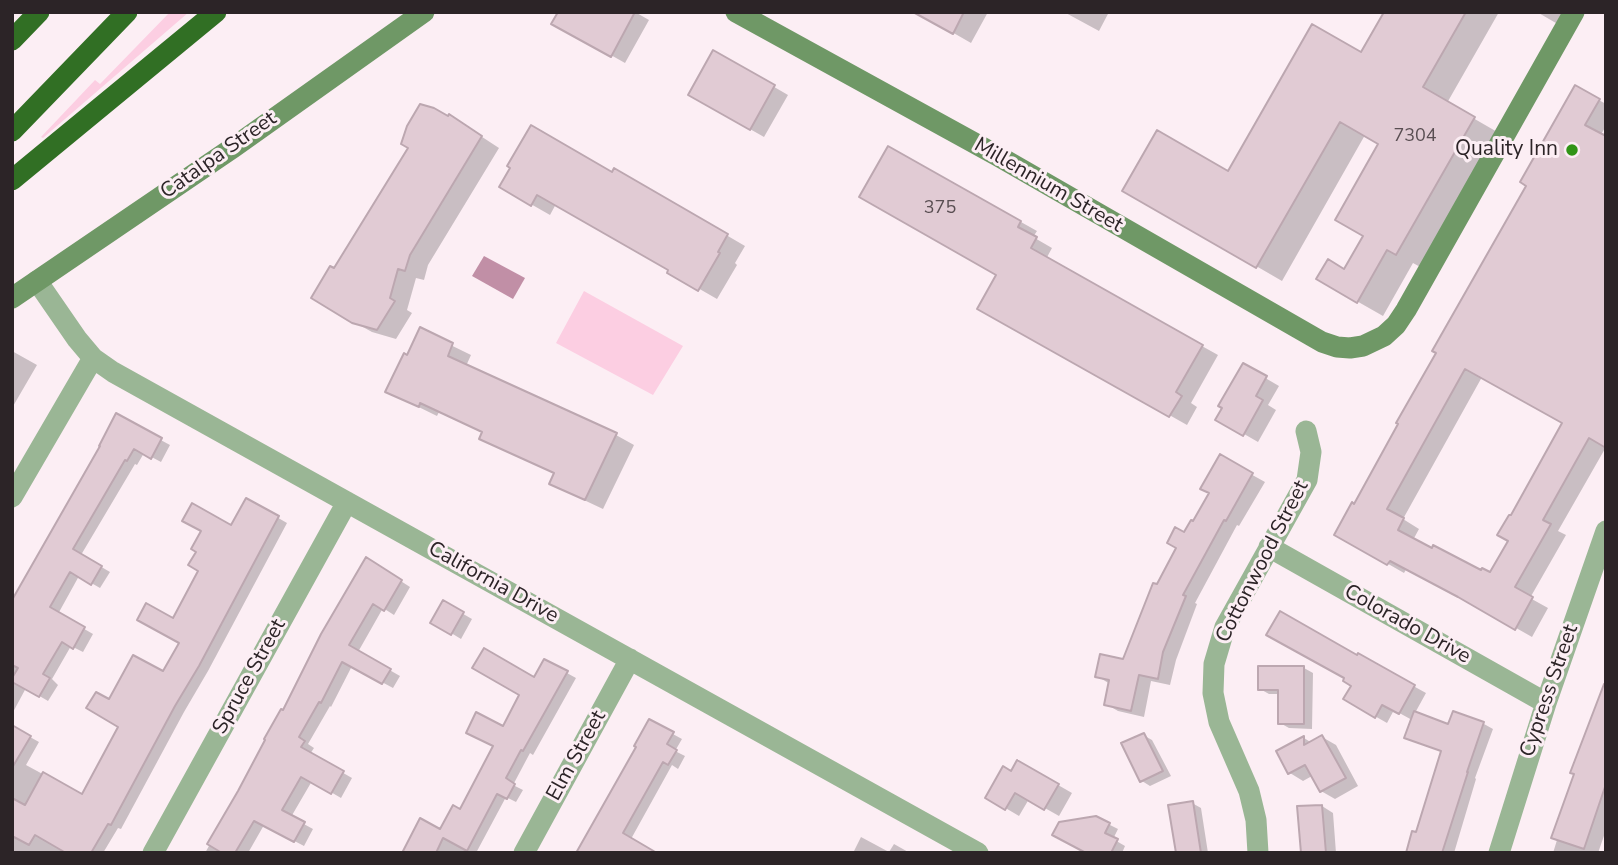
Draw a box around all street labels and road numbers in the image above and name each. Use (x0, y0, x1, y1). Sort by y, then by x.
street label: Catalpa Street (156, 107, 282, 205)
street label: Millennium Street (969, 133, 1127, 239)
street label: Cottonwood Street (1211, 477, 1315, 647)
street label: California Drive (423, 537, 563, 629)
street label: Colorado Drive (1339, 580, 1475, 670)
street label: Spruce Street (208, 615, 292, 739)
street label: Cypress Street (1516, 622, 1584, 760)
street label: Elm Street (542, 707, 612, 805)

